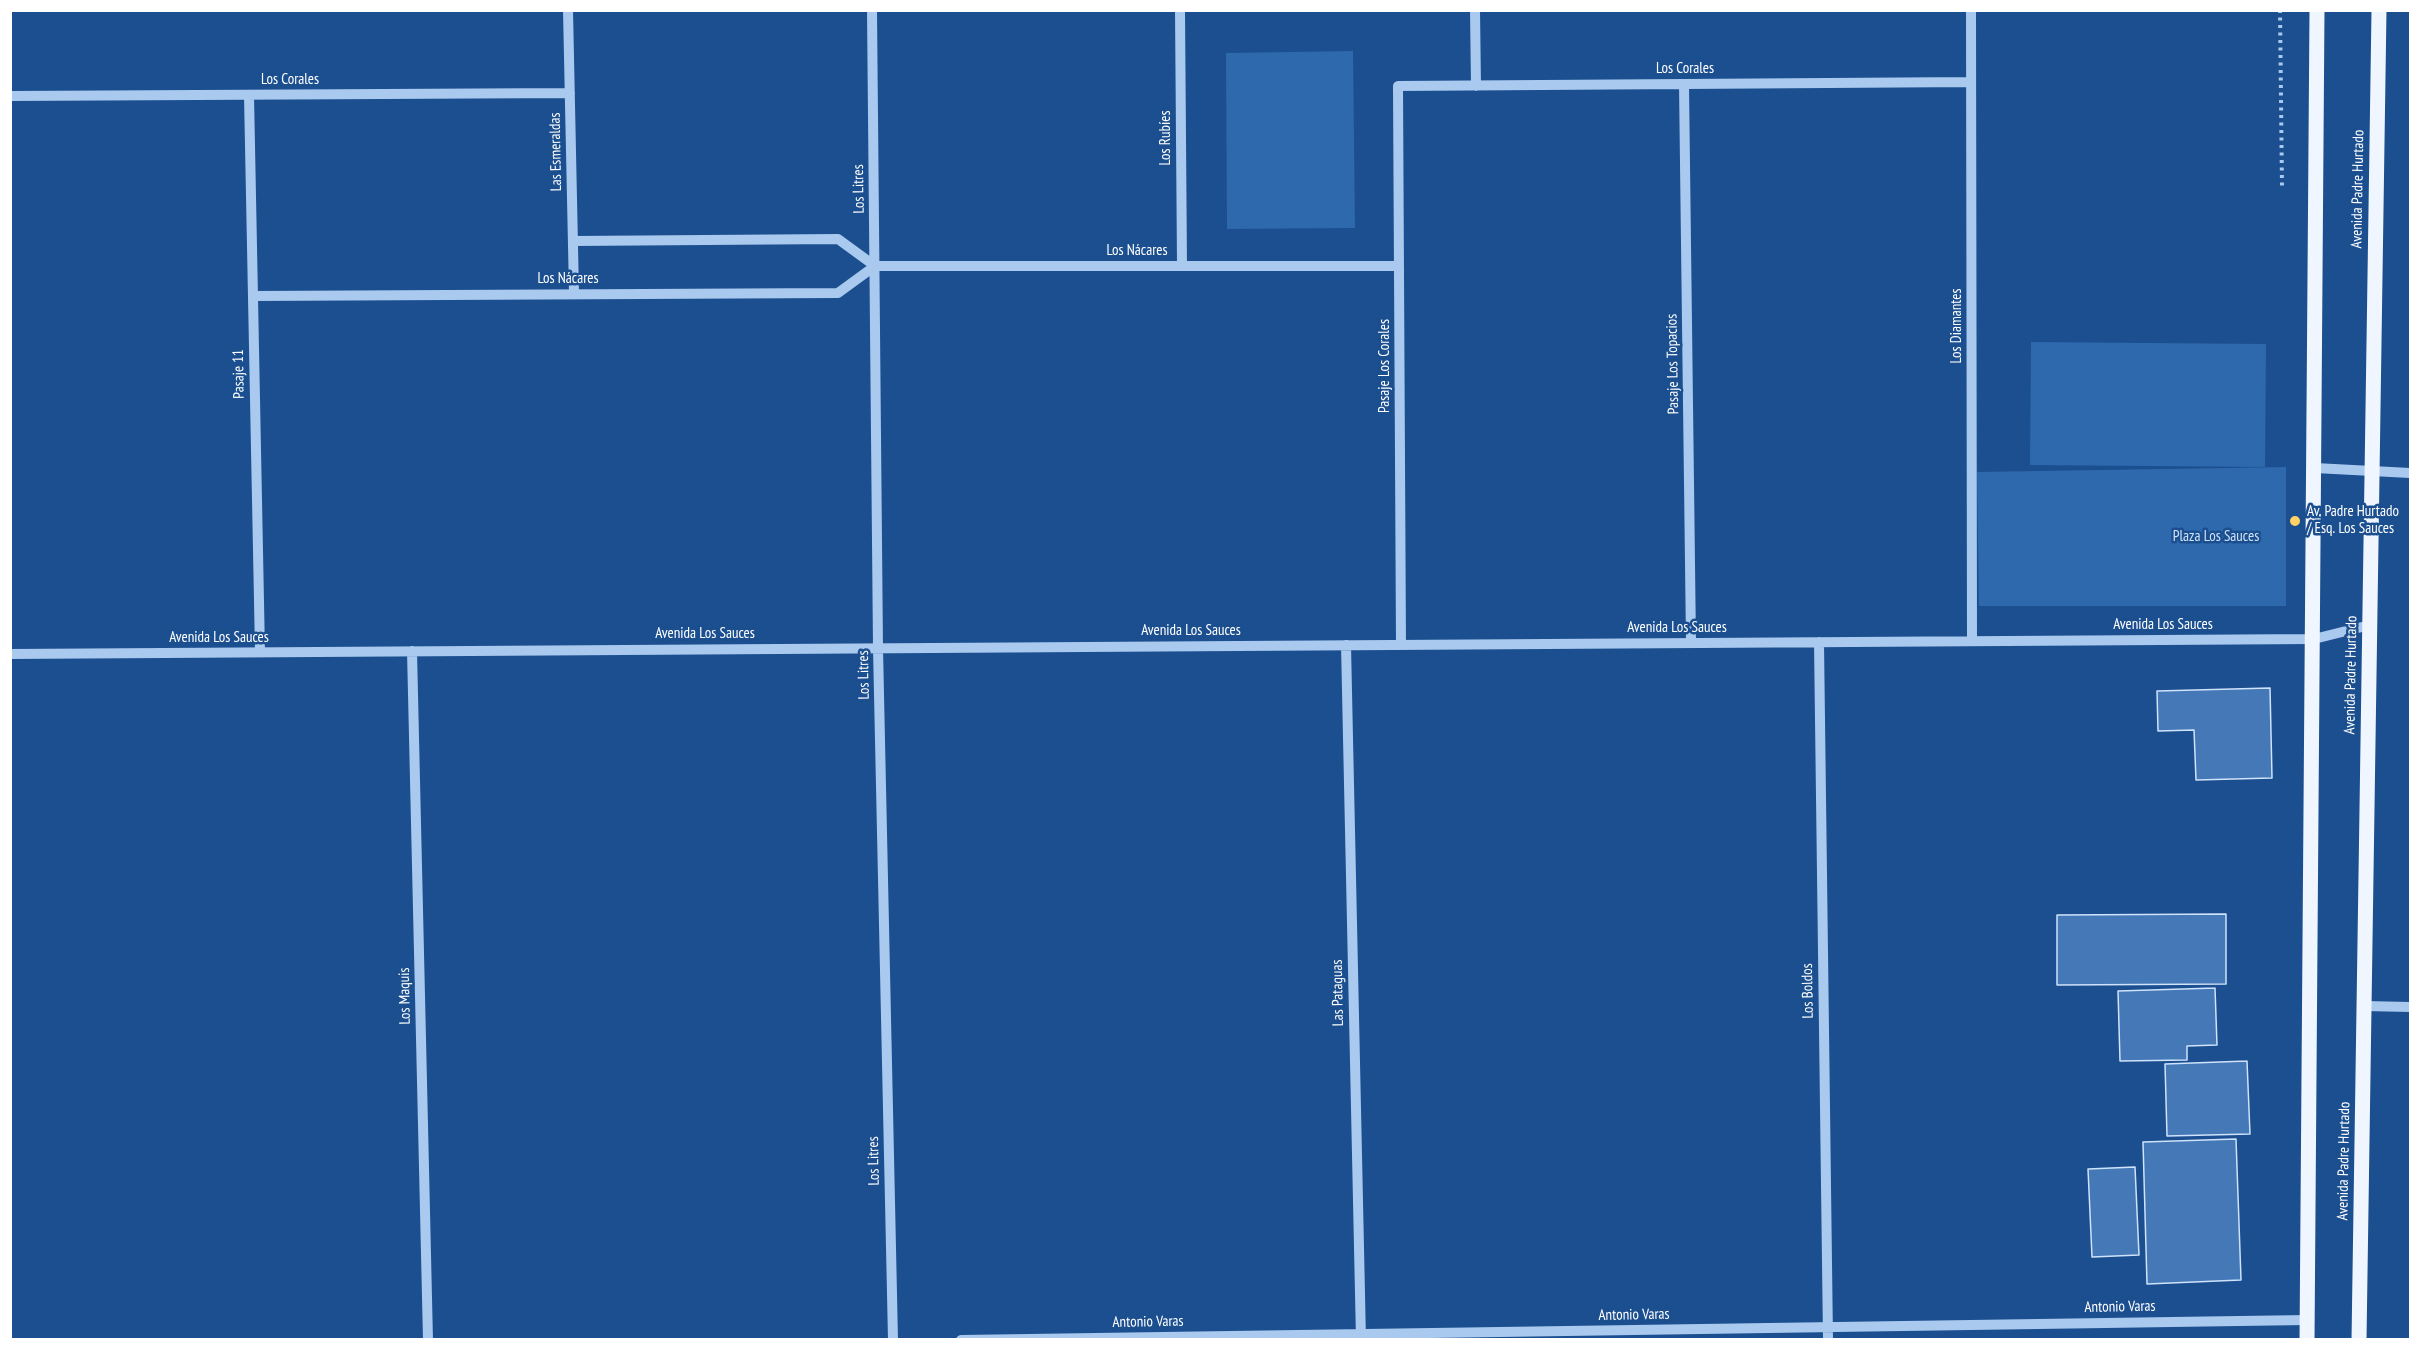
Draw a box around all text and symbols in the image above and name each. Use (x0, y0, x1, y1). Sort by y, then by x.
street label: Los Corales (1656, 60, 1714, 78)
street label: Los Corales (261, 71, 319, 89)
street label: Los Rubíes (1157, 110, 1175, 166)
street label: Las Esmeraldas (546, 112, 566, 192)
street label: Avenida Padre Hurtado (2348, 130, 2368, 248)
street label: Los Litres (850, 164, 868, 214)
street label: Los Nácares (1106, 242, 1168, 260)
street label: Los Nácares (537, 270, 599, 288)
street label: Los Diamantes (1948, 288, 1966, 364)
street label: Pasaje Los Topacios (1663, 314, 1683, 414)
street label: Pasaje Los Corales (1376, 319, 1394, 413)
street label: Pasaje 11 (230, 349, 248, 399)
place label: Av. Padre Hurtado / Esq. Los Sauces (2307, 503, 2399, 538)
marker: Av. Padre Hurtado / Esq. Los Sauces (2288, 514, 2302, 528)
park label: Plaza Los Sauces (2173, 528, 2259, 546)
street label: Avenida Los Sauces (2113, 616, 2213, 634)
street label: Avenida Padre Hurtado (2341, 616, 2361, 734)
street label: Avenida Los Sauces (1627, 619, 1727, 637)
street label: Avenida Los Sauces (1141, 622, 1241, 640)
street label: Avenida Los Sauces (655, 625, 755, 643)
street label: Avenida Los Sauces (169, 629, 269, 647)
street label: Los Litres (855, 650, 873, 700)
street label: Las Pataguas (1328, 959, 1348, 1027)
street label: Los Boldos (1799, 963, 1817, 1019)
street label: Los Maquis (396, 967, 414, 1025)
street label: Avenida Padre Hurtado (2334, 1102, 2354, 1220)
street label: Los Litres (865, 1136, 883, 1186)
street label: Antonio Varas (2084, 1297, 2156, 1317)
street label: Antonio Varas (1598, 1305, 1670, 1325)
street label: Antonio Varas (1112, 1312, 1184, 1332)

